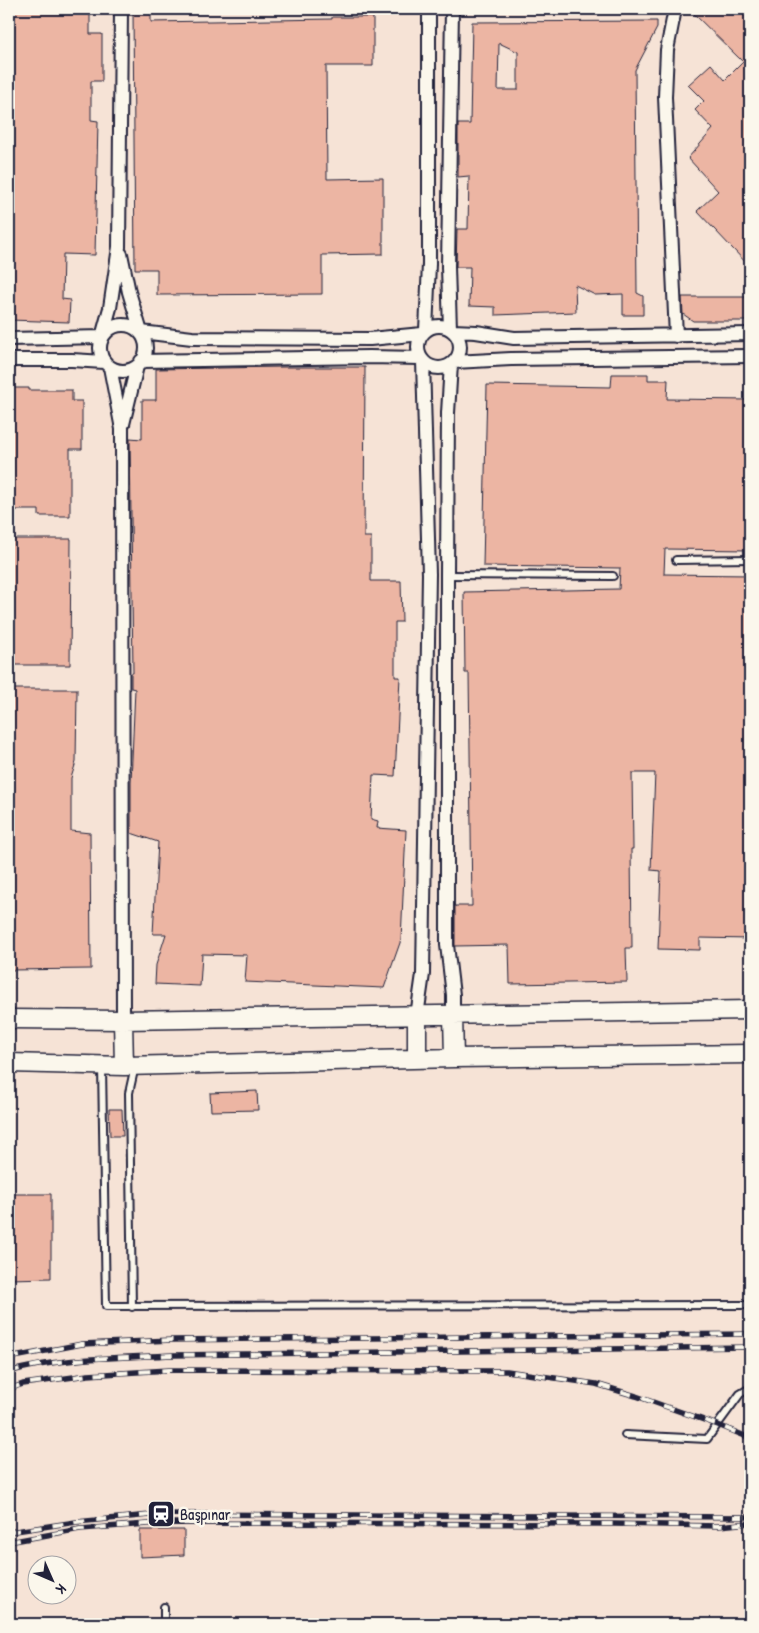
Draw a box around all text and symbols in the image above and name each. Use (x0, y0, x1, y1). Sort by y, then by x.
station icon: Başpınar (146, 1499, 176, 1529)
place label: Başpınar (180, 1503, 231, 1525)
north arrow (28, 1556, 78, 1606)
text: K (52, 1580, 71, 1599)

